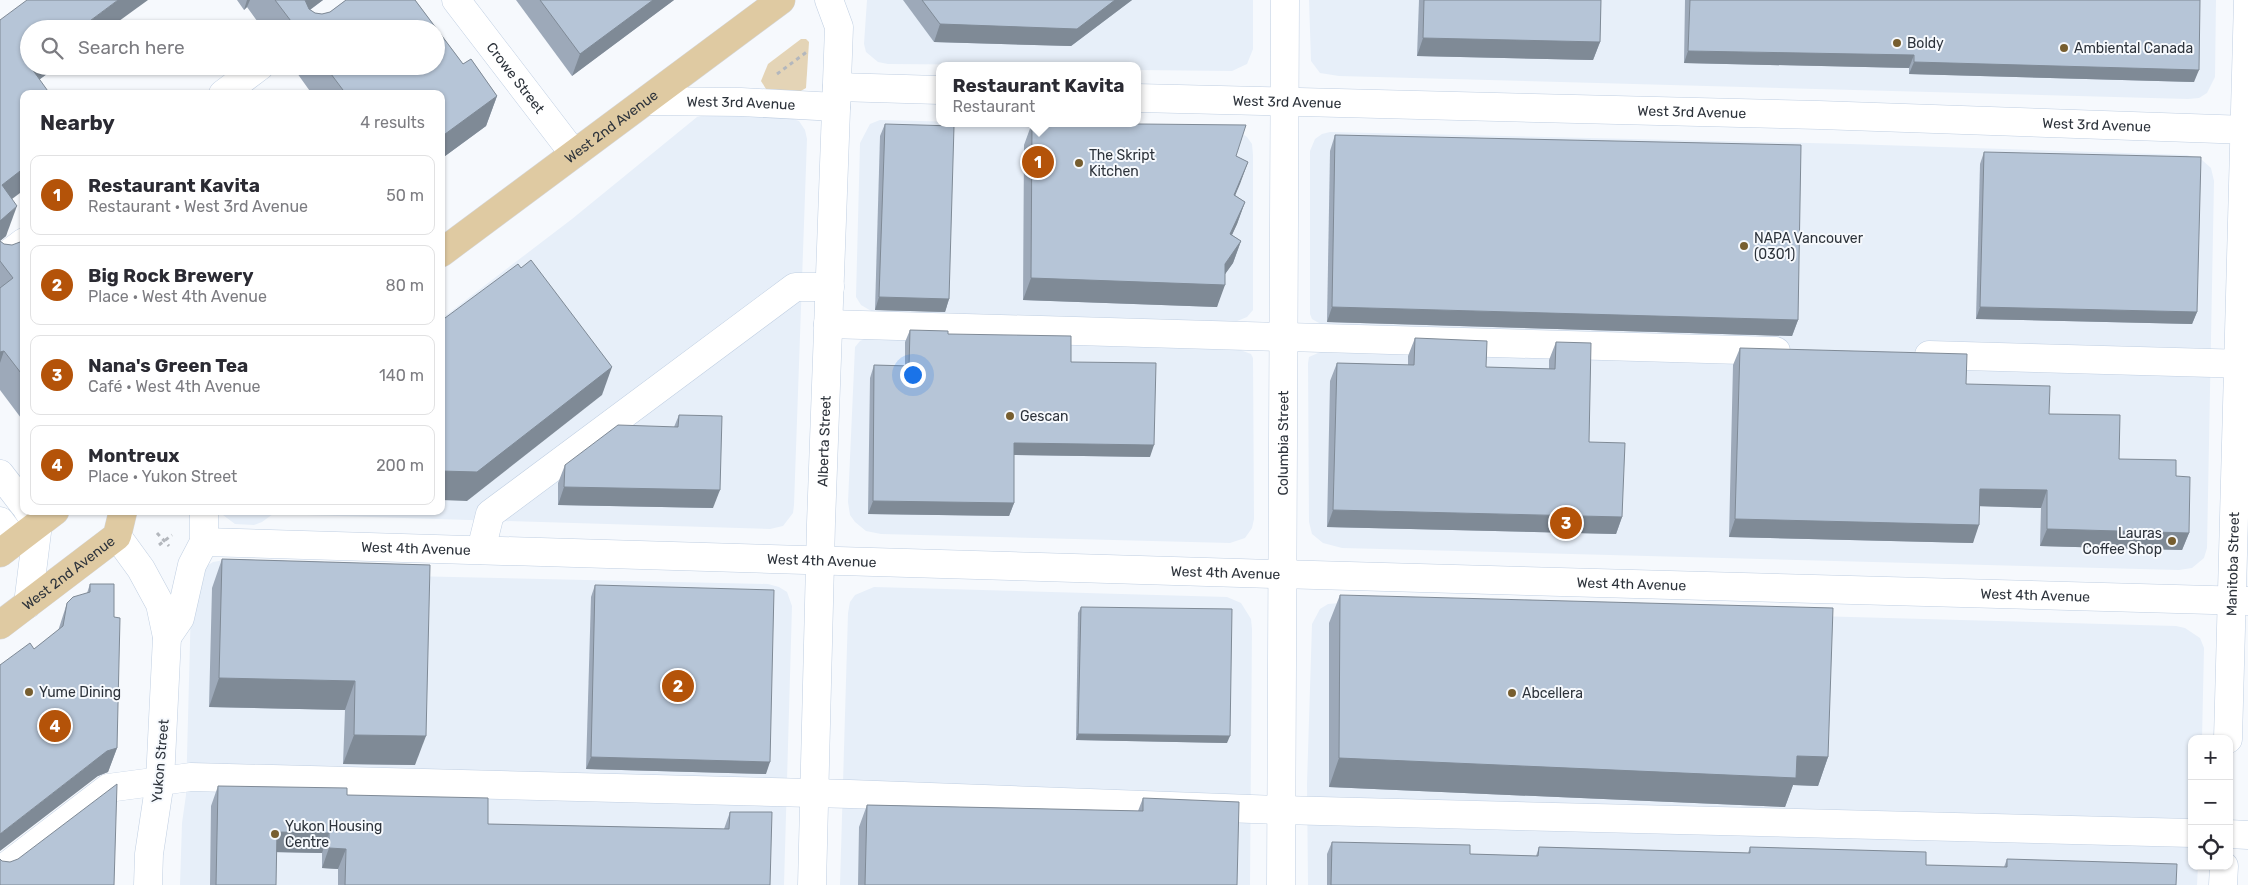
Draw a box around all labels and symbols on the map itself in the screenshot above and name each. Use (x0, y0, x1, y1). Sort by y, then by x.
place label: Boldy (1907, 35, 1944, 52)
marker: Boldy (1891, 37, 1903, 49)
street label: Crowe Street (483, 39, 548, 117)
place label: Ambiental Canada (2074, 40, 2193, 57)
marker: Ambiental Canada (2058, 42, 2070, 54)
street label: West 2nd Avenue (561, 86, 662, 167)
street label: West 3rd Avenue (1232, 92, 1342, 112)
street label: West 3rd Avenue (686, 93, 796, 114)
street label: West 3rd Avenue (1637, 102, 1747, 122)
street label: West 3rd Avenue (2042, 115, 2151, 136)
pin: 1 (1022, 143, 1054, 181)
place label: The Skript Kitchen (1089, 147, 1156, 180)
marker: The Skript Kitchen (1073, 157, 1085, 169)
place label: NAPA Vancouver (0301) (1754, 230, 1864, 263)
marker: NAPA Vancouver (0301) (1738, 240, 1750, 252)
your location (900, 362, 926, 388)
street label: Columbia Street (1275, 390, 1292, 496)
street label: Alberta Street (814, 395, 835, 487)
place label: Gescan (1020, 408, 1068, 425)
marker: Gescan (1004, 410, 1016, 422)
pin: 3 (1550, 504, 1582, 542)
street label: Manitoba Street (2223, 511, 2243, 616)
place label: Lauras Coffee Shop (2082, 525, 2162, 558)
street label: West 2nd Avenue (19, 533, 119, 614)
marker: Lauras Coffee Shop (2166, 535, 2178, 547)
street label: West 4th Avenue (361, 539, 471, 559)
street label: West 4th Avenue (767, 551, 877, 571)
street label: West 4th Avenue (1170, 563, 1281, 583)
street label: West 4th Avenue (1576, 574, 1687, 594)
street label: West 4th Avenue (1980, 586, 2090, 606)
pin: 2 (662, 667, 694, 705)
place label: Yume Dining (39, 684, 121, 701)
place label: Abcellera (1522, 685, 1583, 702)
marker: Yume Dining (23, 686, 35, 698)
marker: Abcellera (1506, 687, 1518, 699)
pin: 4 (39, 707, 71, 745)
street label: Yukon Street (148, 718, 173, 804)
place label: Yukon Housing Centre (285, 818, 382, 851)
marker: Yukon Housing Centre (269, 828, 281, 840)

